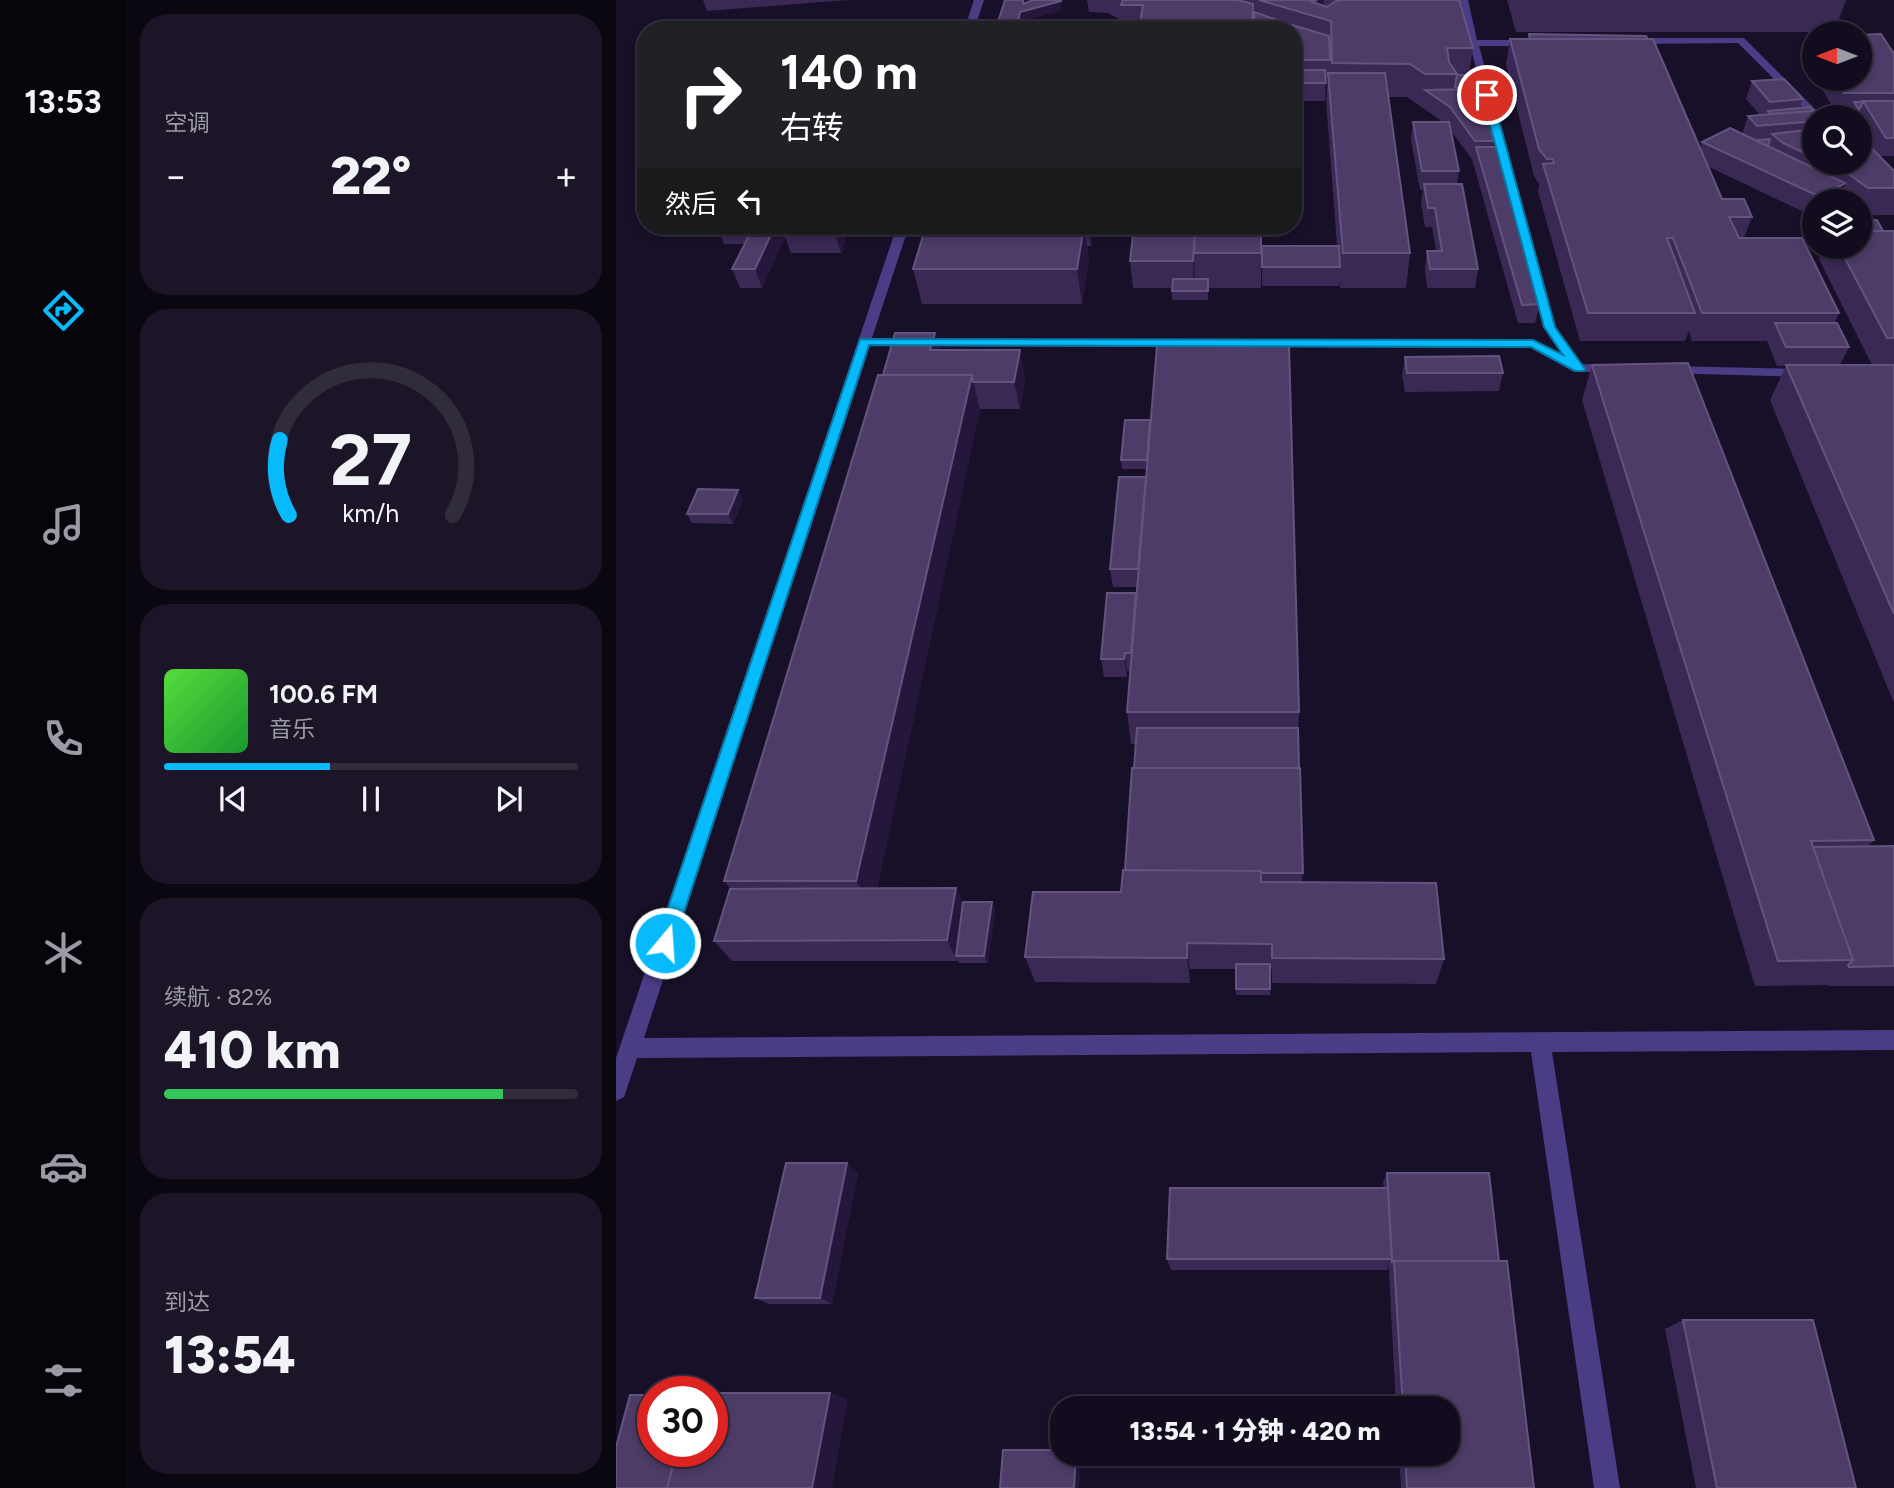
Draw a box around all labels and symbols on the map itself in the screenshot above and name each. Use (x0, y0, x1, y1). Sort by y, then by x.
north arrow (1802, 21, 1872, 91)
pin (1457, 65, 1517, 125)
position arrow (628, 906, 702, 980)
speed limit sign: 30 (637, 1376, 728, 1467)

